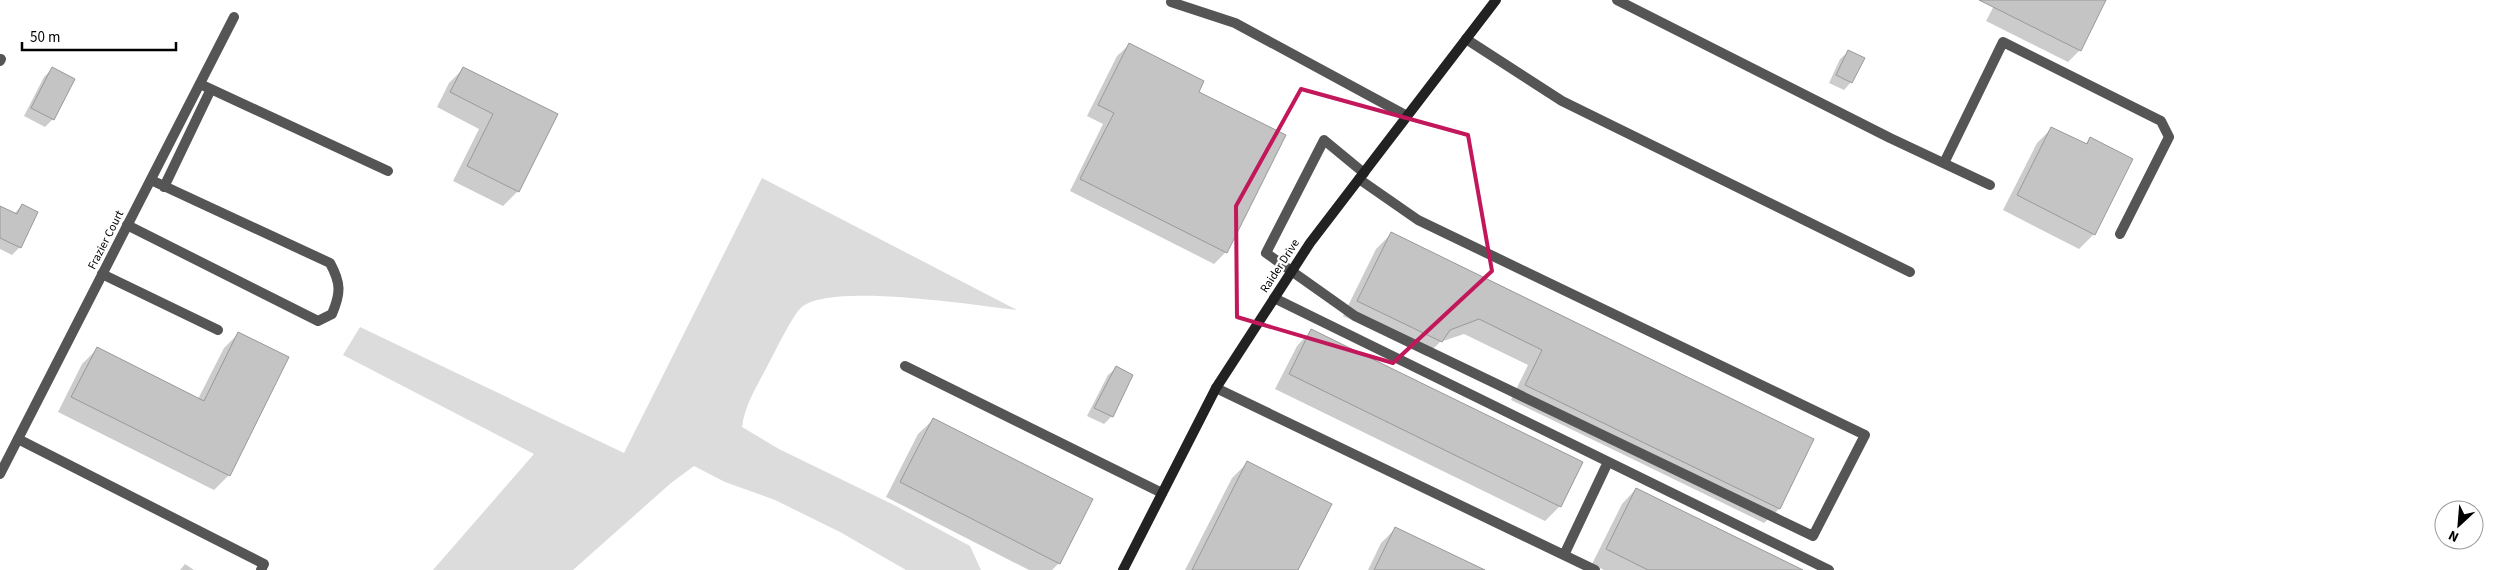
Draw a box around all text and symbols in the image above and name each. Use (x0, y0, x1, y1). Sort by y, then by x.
scale bar (22, 20, 176, 52)
text: 50 m (30, 27, 60, 48)
street label: Frazier Court (84, 207, 128, 273)
street label: Raider Drive (1256, 236, 1304, 296)
north arrow (2434, 500, 2484, 550)
text: N (2445, 525, 2462, 547)

